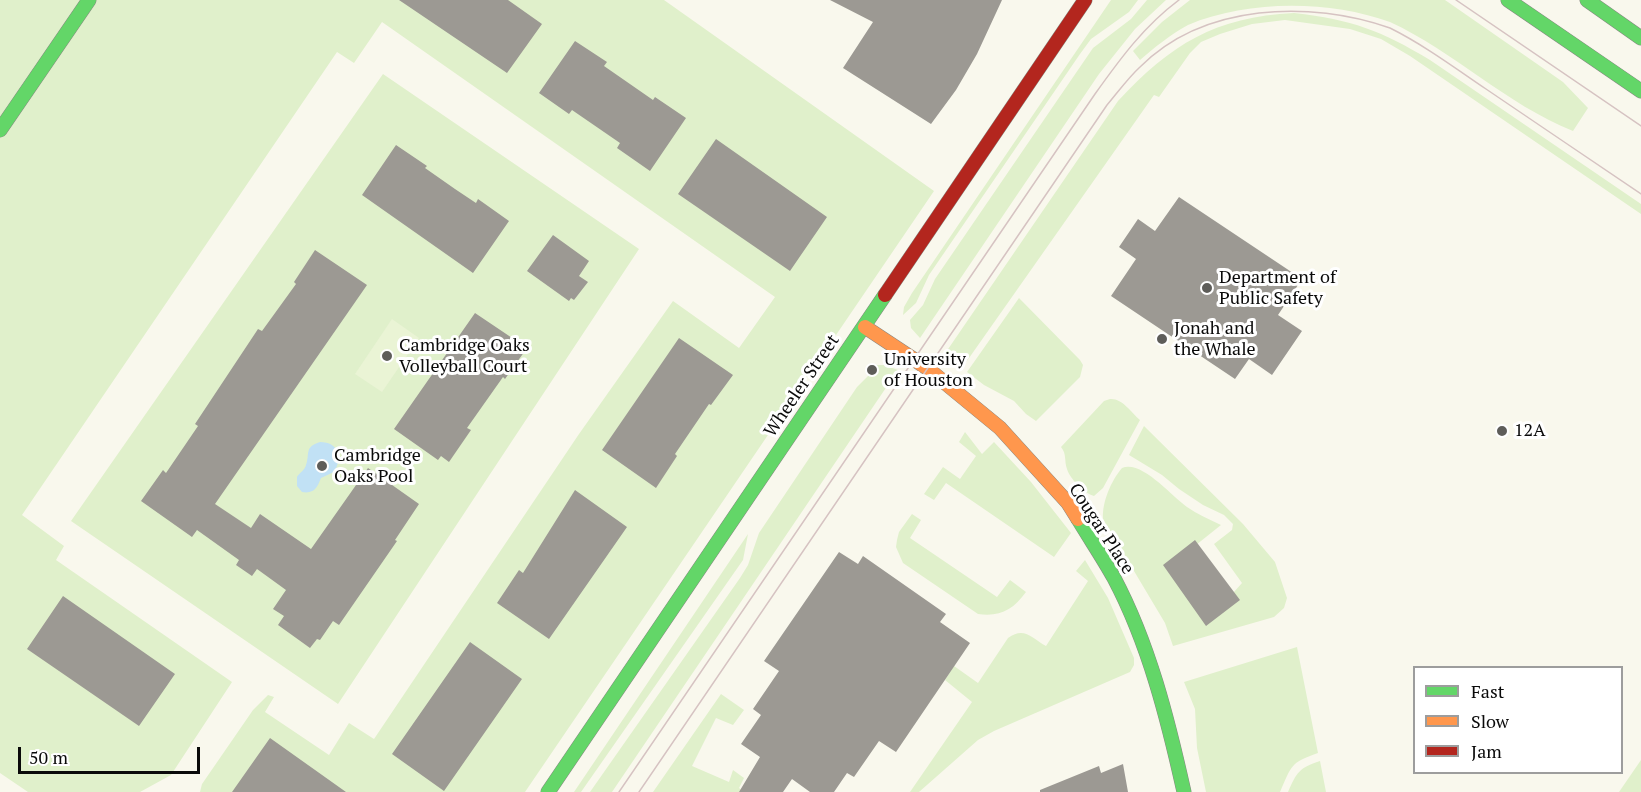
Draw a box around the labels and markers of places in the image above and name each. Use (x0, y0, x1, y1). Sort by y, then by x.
place label: Department of Public Safety (1219, 267, 1336, 310)
marker: Department of Public Safety (1200, 281, 1214, 295)
place label: Jonah and the Whale (1174, 318, 1256, 360)
marker: Jonah and the Whale (1155, 332, 1169, 346)
place label: Cambridge Oaks Volleyball Court (399, 335, 530, 378)
marker: Cambridge Oaks Volleyball Court (380, 349, 394, 363)
place label: University of Houston (884, 349, 973, 392)
marker: University of Houston (865, 363, 879, 377)
place label: 12A (1514, 420, 1545, 442)
marker: 12A (1495, 424, 1509, 438)
place label: Cambridge Oaks Pool (334, 445, 421, 488)
marker: Cambridge Oaks Pool (315, 459, 329, 473)

